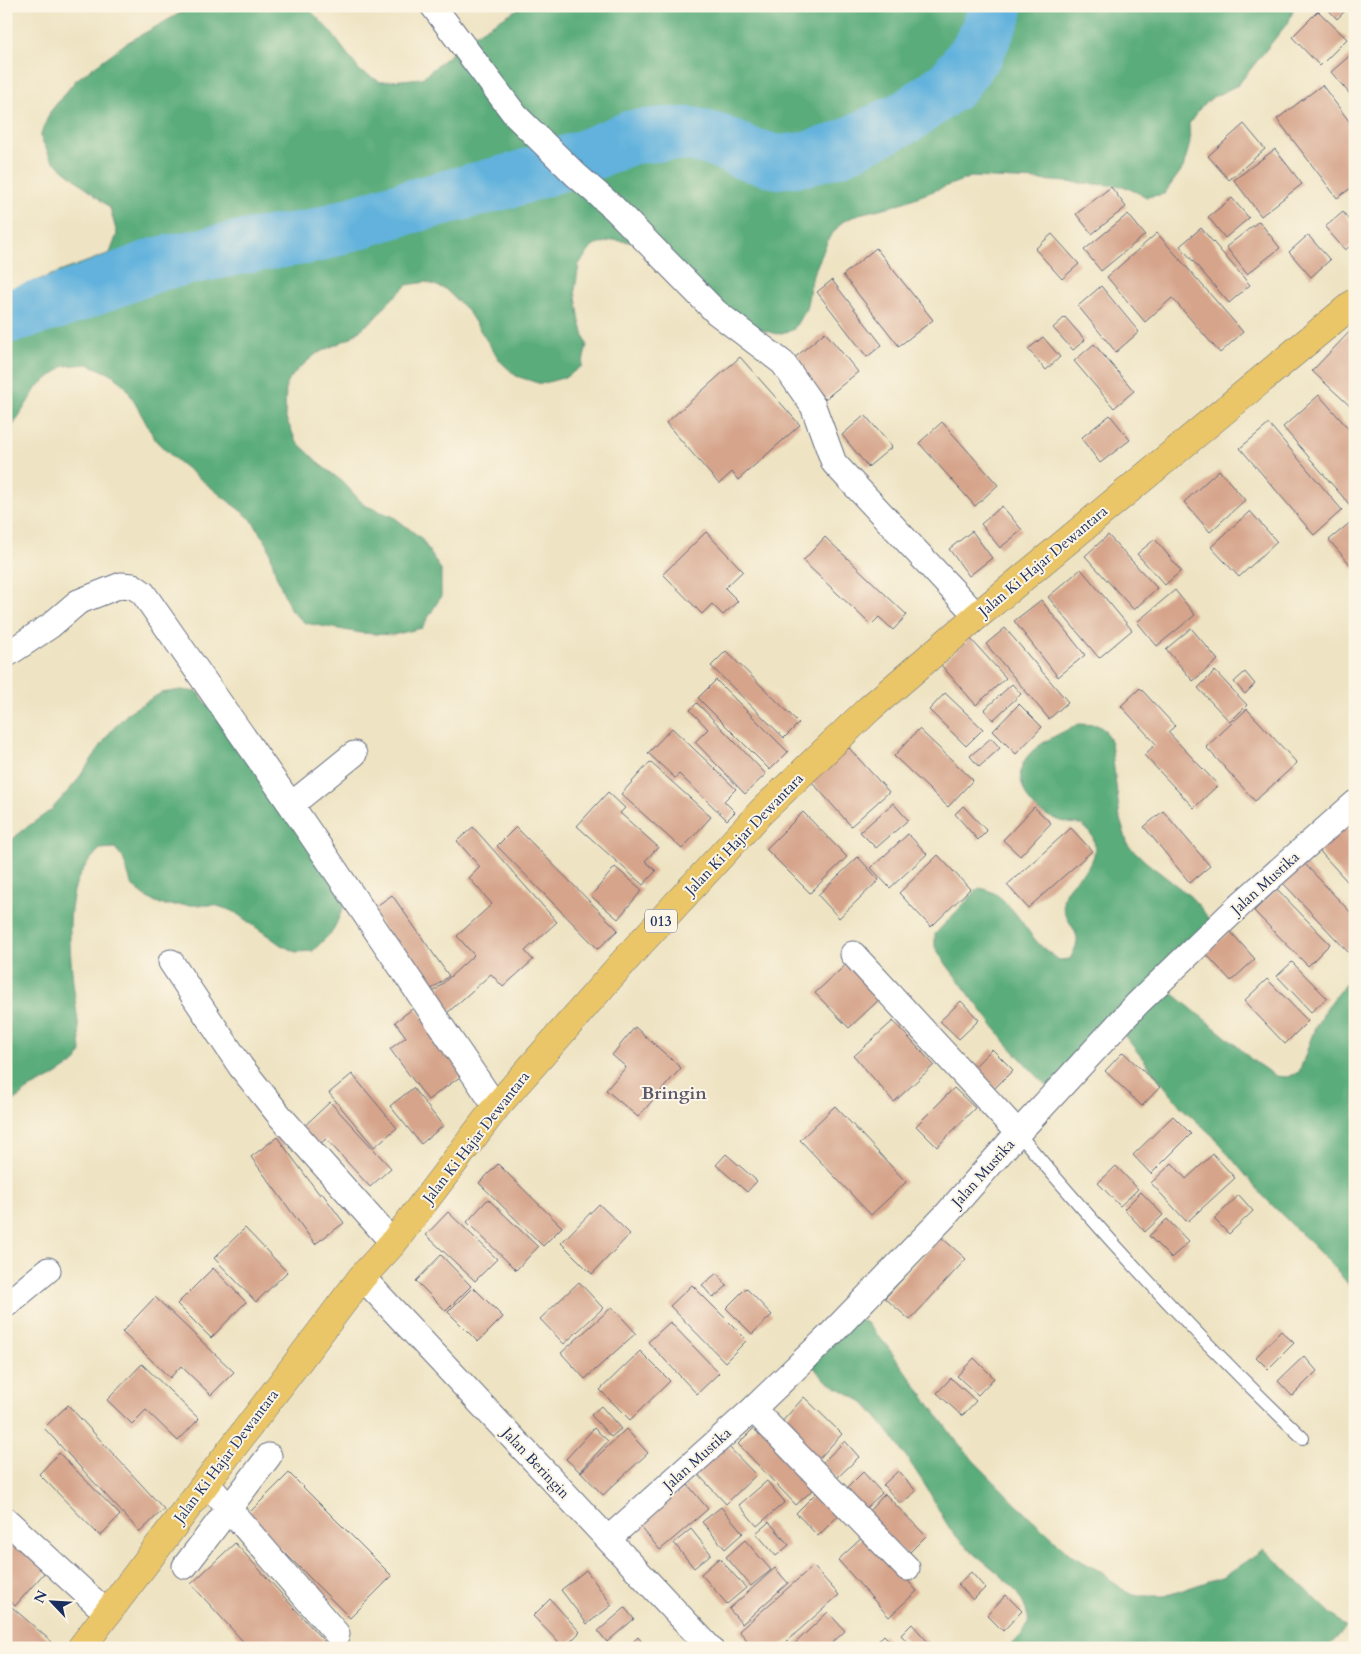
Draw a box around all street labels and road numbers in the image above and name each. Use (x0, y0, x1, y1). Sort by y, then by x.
street label: Jalan Ki Hajar Dewantara (973, 501, 1112, 622)
street label: Jalan Ki Hajar Dewantara (679, 768, 808, 901)
street label: Jalan Mustika (1225, 847, 1304, 920)
road number: 013 (645, 909, 677, 932)
street label: Jalan Ki Hajar Dewantara (417, 1067, 534, 1209)
street label: Jalan Mustika (946, 1134, 1019, 1213)
street label: Jalan Ki Hajar Dewantara (168, 1385, 283, 1528)
street label: Jalan Beringin (496, 1422, 575, 1503)
street label: Jalan Mustika (657, 1423, 736, 1496)

